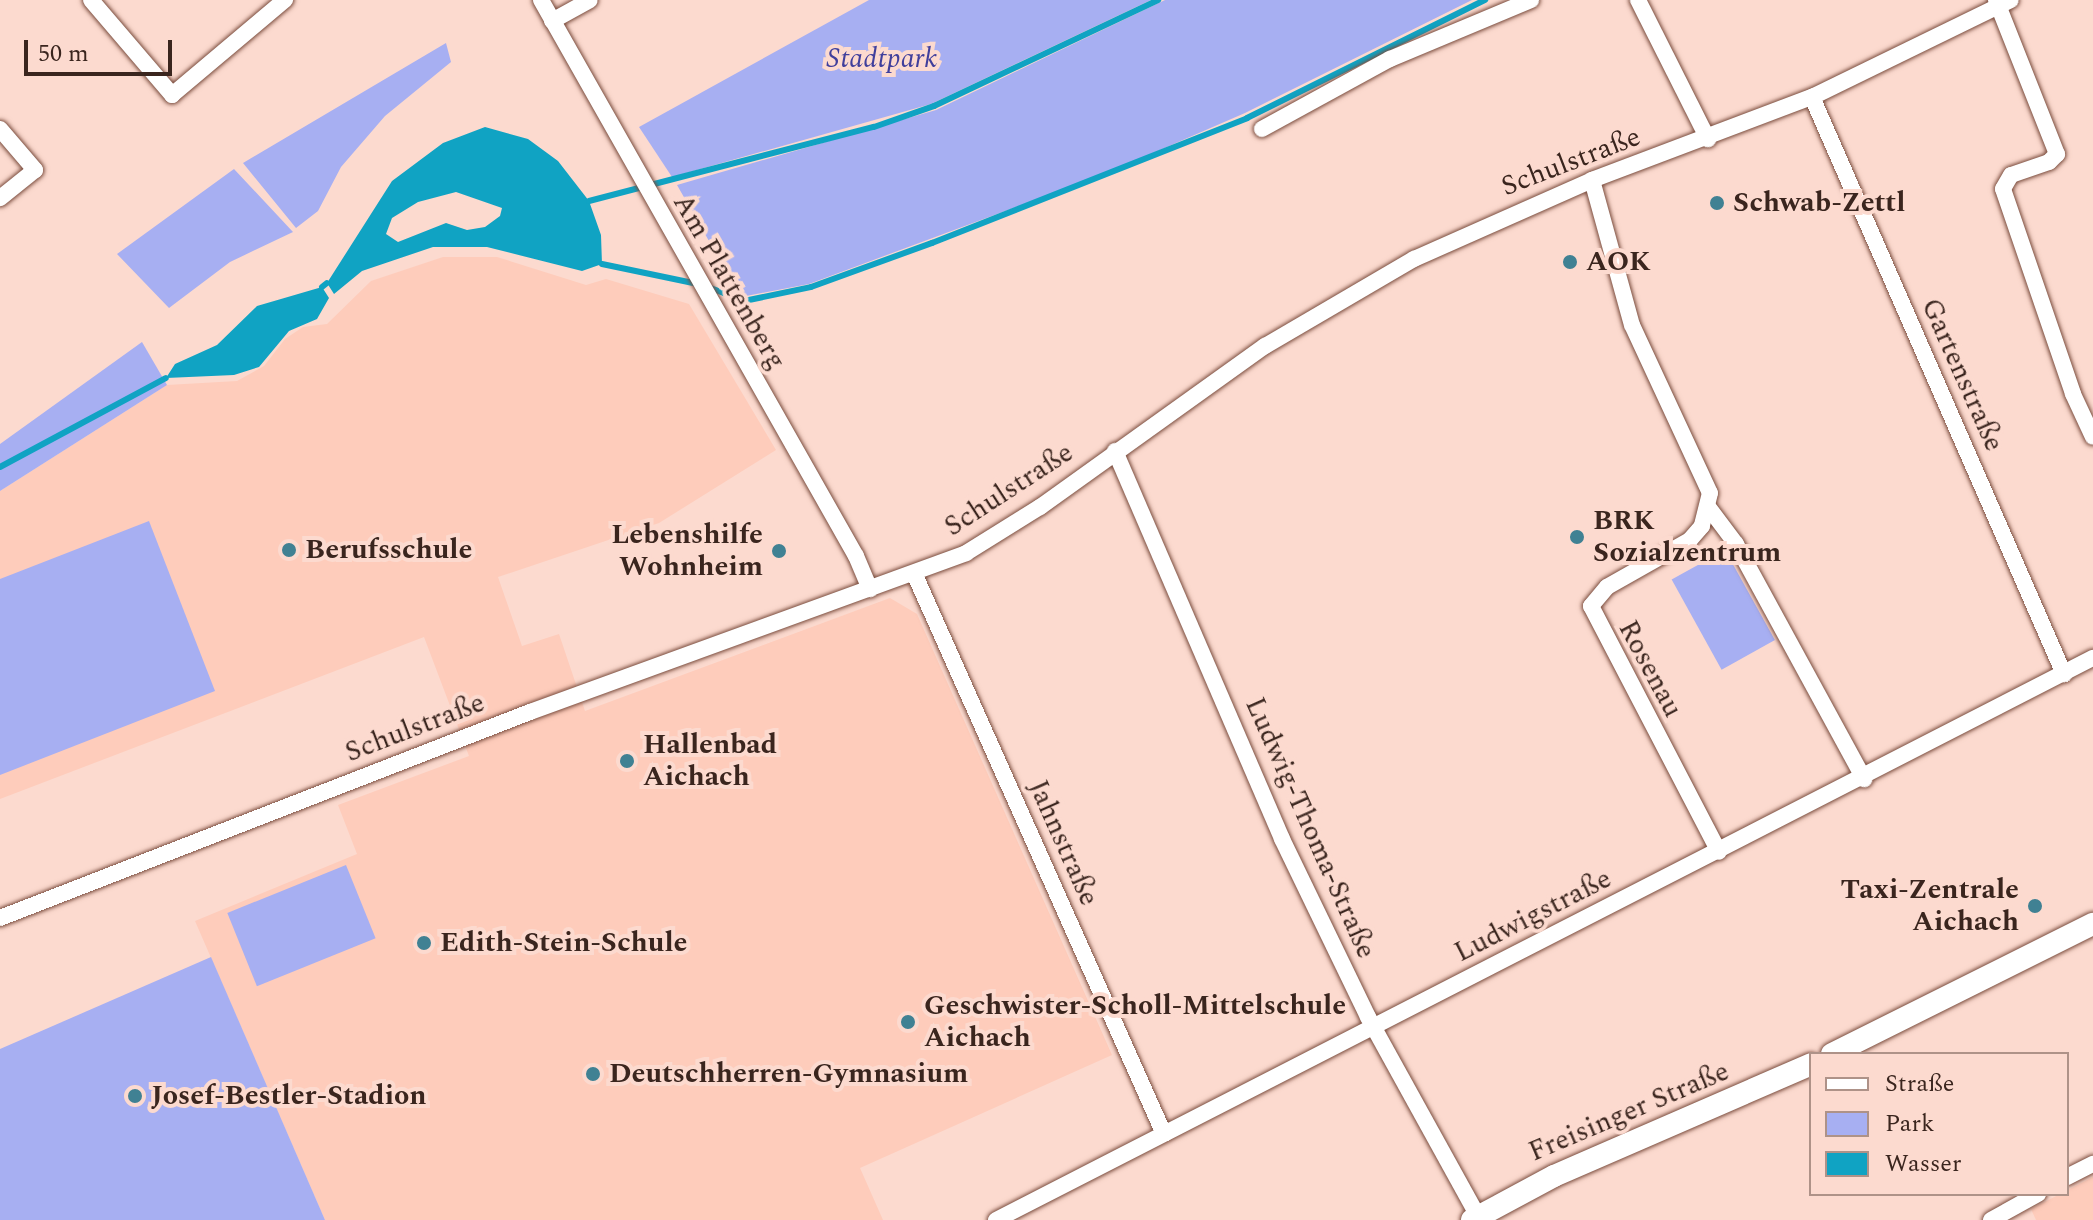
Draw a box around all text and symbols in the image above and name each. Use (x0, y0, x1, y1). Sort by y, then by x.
scale bar (28, 24, 176, 74)
text: 50 m (38, 36, 89, 72)
park label: Stadtpark (827, 42, 937, 76)
street label: Schulstraße (1497, 120, 1645, 204)
place label: Schwab-Zettl (1733, 186, 1905, 220)
street label: Am Plattenberg (665, 188, 793, 376)
marker: Schwab-Zettl (1708, 194, 1726, 212)
place label: AOK (1586, 245, 1651, 279)
marker: AOK (1561, 253, 1579, 271)
street label: Gartenstraße (1913, 293, 2011, 457)
street label: Schulstraße (938, 436, 1080, 544)
place label: BRK Sozialzentrum (1593, 504, 1781, 570)
place label: Lebenshilfe Wohnheim (611, 518, 763, 584)
marker: BRK Sozialzentrum (1568, 528, 1586, 546)
place label: Berufsschule (305, 533, 472, 567)
marker: Berufsschule (280, 541, 298, 559)
marker: Lebenshilfe Wohnheim (770, 542, 788, 560)
street label: Rosenau (1611, 615, 1689, 723)
street label: Schulstraße (341, 686, 489, 770)
street label: Ludwig-Thoma-Straße (1237, 692, 1383, 964)
place label: Hallenbad Aichach (643, 728, 777, 794)
marker: Hallenbad Aichach (618, 752, 636, 770)
street label: Jahnstraße (1020, 775, 1106, 911)
street label: Ludwigstraße (1449, 862, 1617, 970)
place label: Taxi-Zentrale Aichach (1840, 873, 2019, 939)
marker: Taxi-Zentrale Aichach (2026, 897, 2044, 915)
place label: Edith-Stein-Schule (440, 926, 687, 960)
marker: Edith-Stein-Schule (415, 934, 433, 952)
place label: Geschwister-Scholl-Mittelschule Aichach (924, 989, 1346, 1055)
marker: Geschwister-Scholl-Mittelschule Aichach (899, 1013, 917, 1031)
legend (1809, 1052, 2069, 1196)
street label: Freisinger Straße (1524, 1055, 1734, 1169)
place label: Deutschherren-Gymnasium (609, 1057, 968, 1091)
marker: Deutschherren-Gymnasium (584, 1065, 602, 1083)
text: Straße (1885, 1066, 1954, 1102)
place label: Josef-Bestler-Stadion (151, 1079, 427, 1113)
marker: Josef-Bestler-Stadion (126, 1087, 144, 1105)
text: Park (1885, 1106, 1935, 1142)
text: Wasser (1885, 1146, 1961, 1182)

